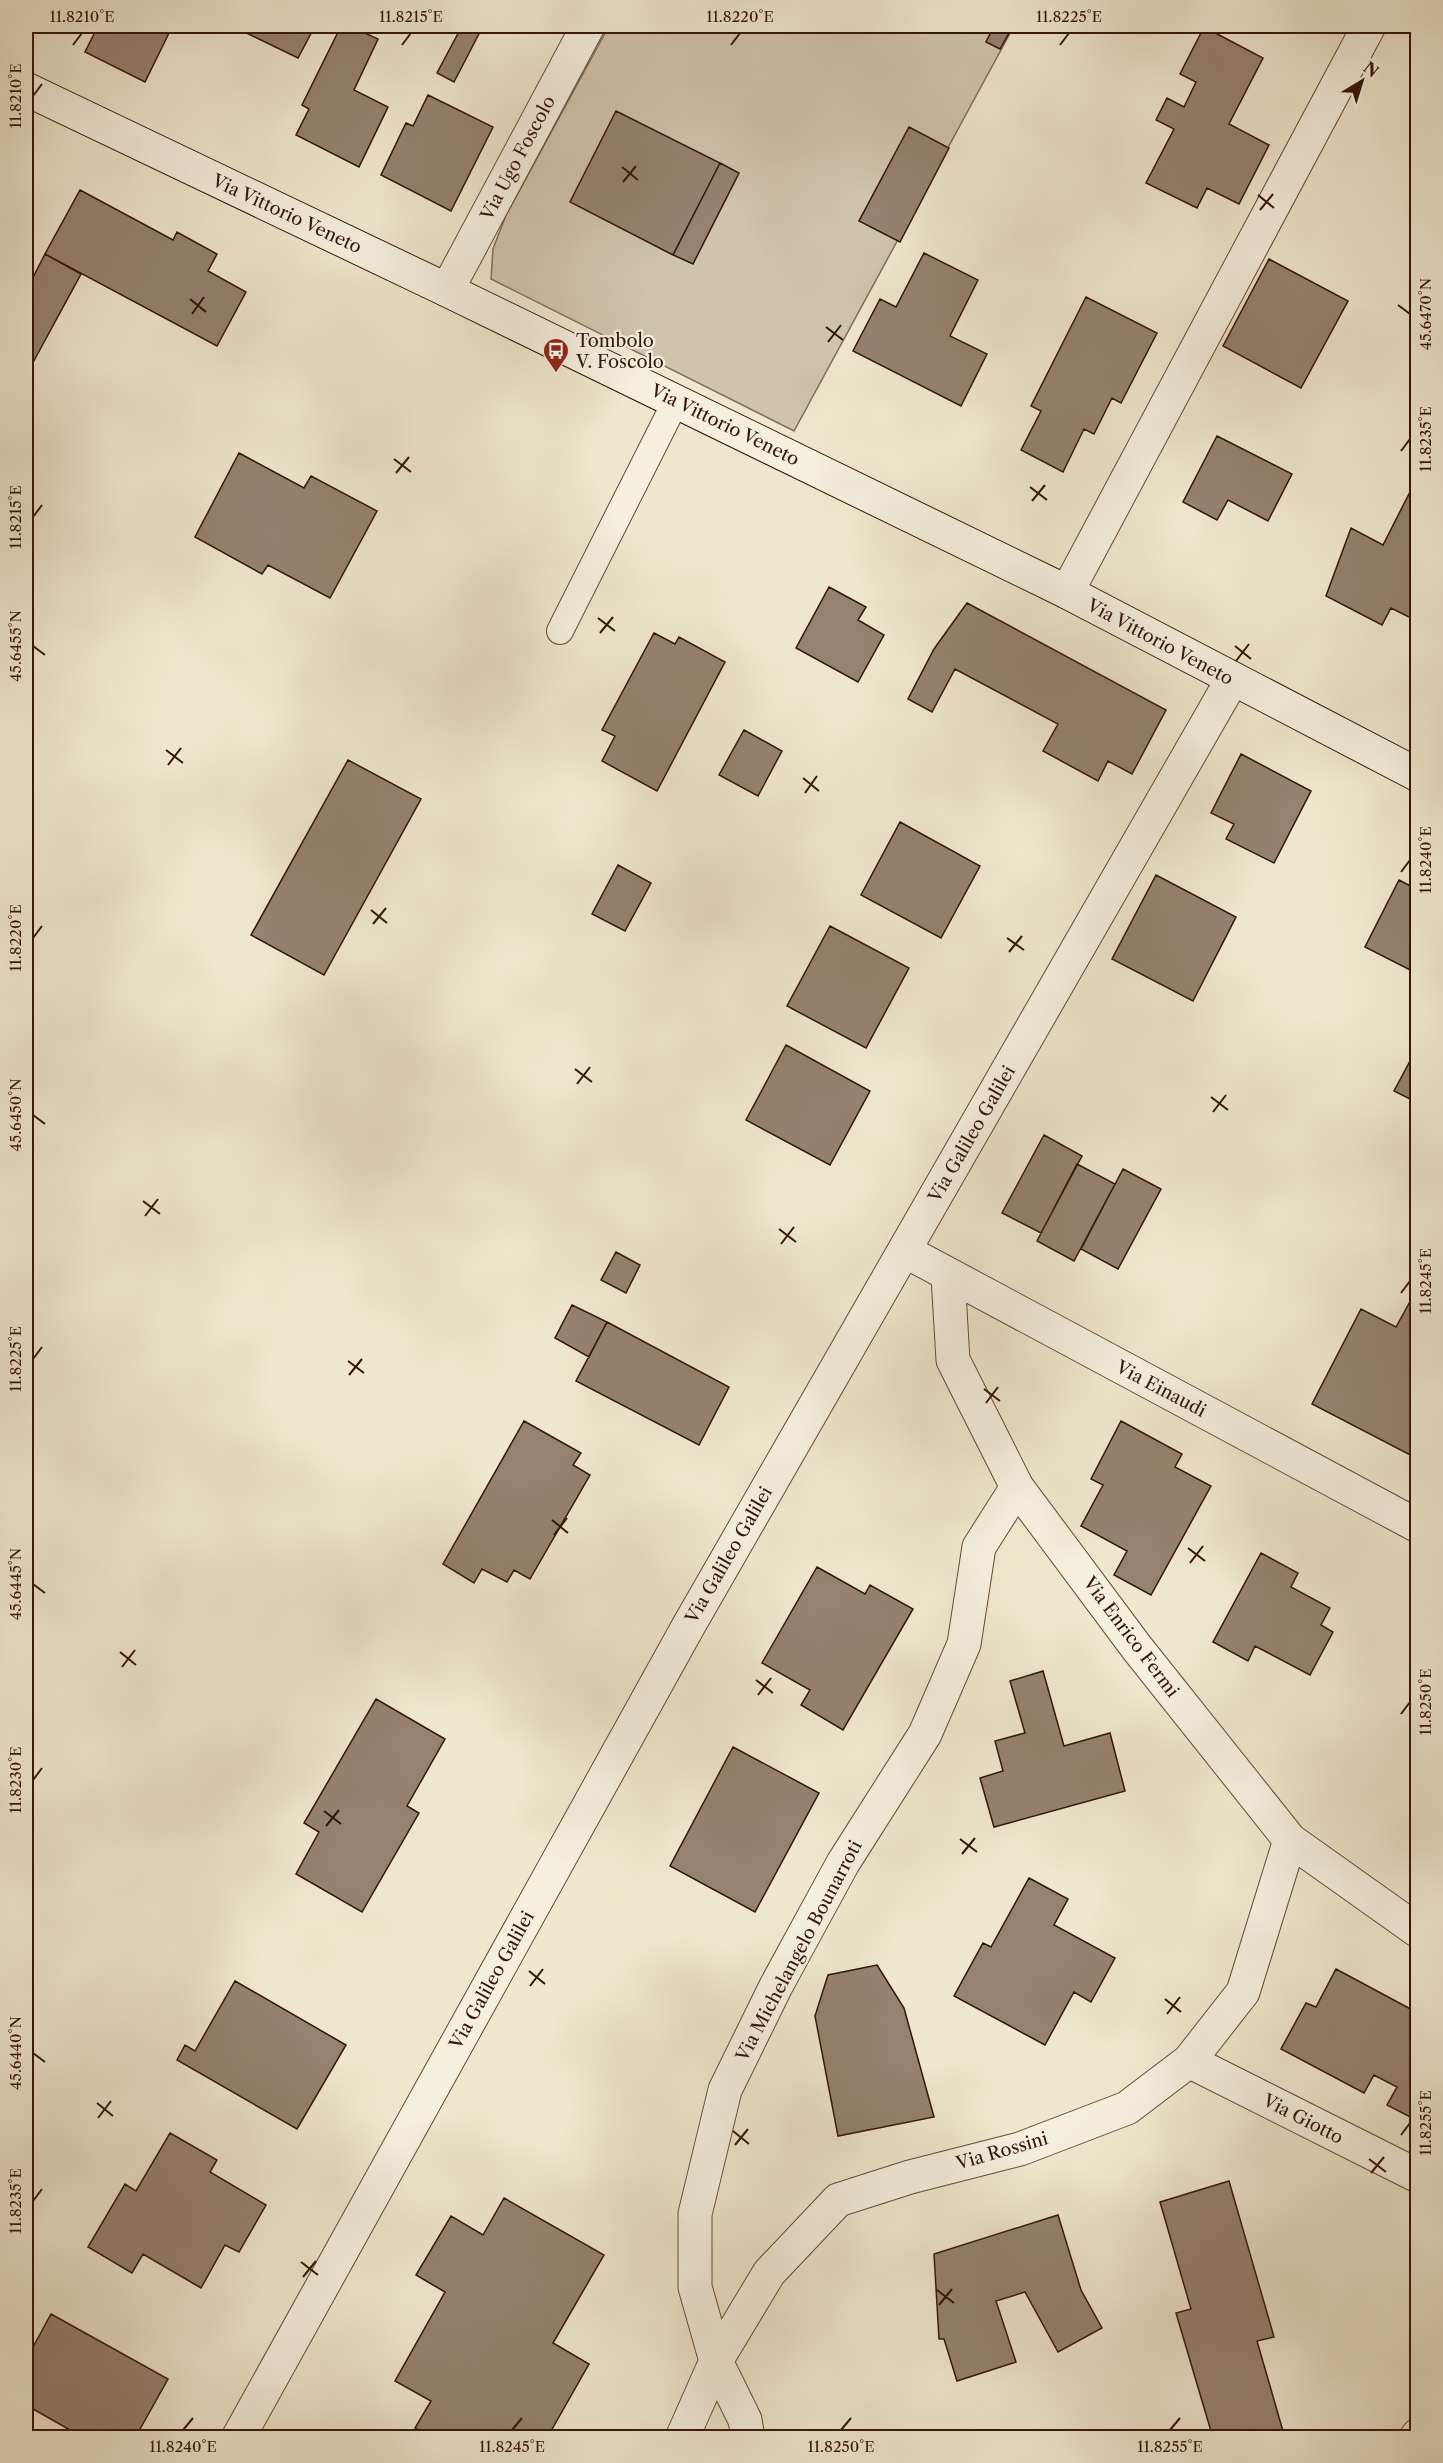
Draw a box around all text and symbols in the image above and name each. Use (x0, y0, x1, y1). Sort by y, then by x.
text: 11.8210°E (49, 7, 115, 26)
text: 11.8215°E (379, 7, 443, 26)
text: 11.8220°E (706, 7, 774, 26)
text: 11.8225°E (1036, 7, 1102, 26)
north arrow (1332, 51, 1392, 111)
text: N (1360, 57, 1383, 81)
text: 11.8210°E (6, 63, 25, 129)
street label: Via Ugo Foscolo (475, 92, 560, 225)
street label: Via Vittorio Veneto (208, 169, 365, 258)
text: 45.6470°N (1416, 278, 1435, 350)
place label: Tombolo V. Foscolo (575, 330, 664, 373)
bus stop icon: Tombolo V. Foscolo (541, 336, 571, 374)
street label: Via Vittorio Veneto (646, 379, 803, 471)
text: 11.8235°E (1416, 406, 1435, 472)
text: 11.8215°E (6, 485, 25, 549)
street label: Via Vittorio Veneto (1082, 594, 1237, 690)
text: 45.6455°N (6, 610, 25, 682)
text: 11.8240°E (1416, 826, 1435, 894)
text: 11.8220°E (6, 904, 25, 972)
street label: Via Galileo Galilei (923, 1061, 1020, 1207)
text: 45.6450°N (6, 1078, 25, 1152)
text: 11.8245°E (1416, 1248, 1435, 1314)
text: 11.8225°E (6, 1326, 25, 1392)
street label: Via Einaudi (1111, 1356, 1210, 1422)
street label: Via Galileo Galilei (680, 1482, 777, 1628)
text: 45.6445°N (6, 1548, 25, 1620)
street label: Via Enrico Fermi (1078, 1572, 1184, 1702)
text: 11.8250°E (1416, 1668, 1435, 1736)
text: 11.8230°E (6, 1746, 25, 1814)
street label: Via Michelangelo Bounarroti (731, 1836, 867, 2066)
street label: Via Galileo Galilei (444, 1907, 539, 2054)
text: 45.6440°N (6, 2016, 25, 2090)
street label: Via Giotto (1258, 2089, 1347, 2149)
text: 11.8255°E (1416, 2090, 1435, 2156)
street label: Via Rossini (953, 2127, 1051, 2175)
text: 11.8235°E (6, 2168, 25, 2234)
text: 11.8240°E (149, 2437, 217, 2456)
text: 11.8245°E (479, 2437, 545, 2456)
text: 11.8250°E (807, 2437, 875, 2456)
text: 11.8255°E (1137, 2437, 1203, 2456)

